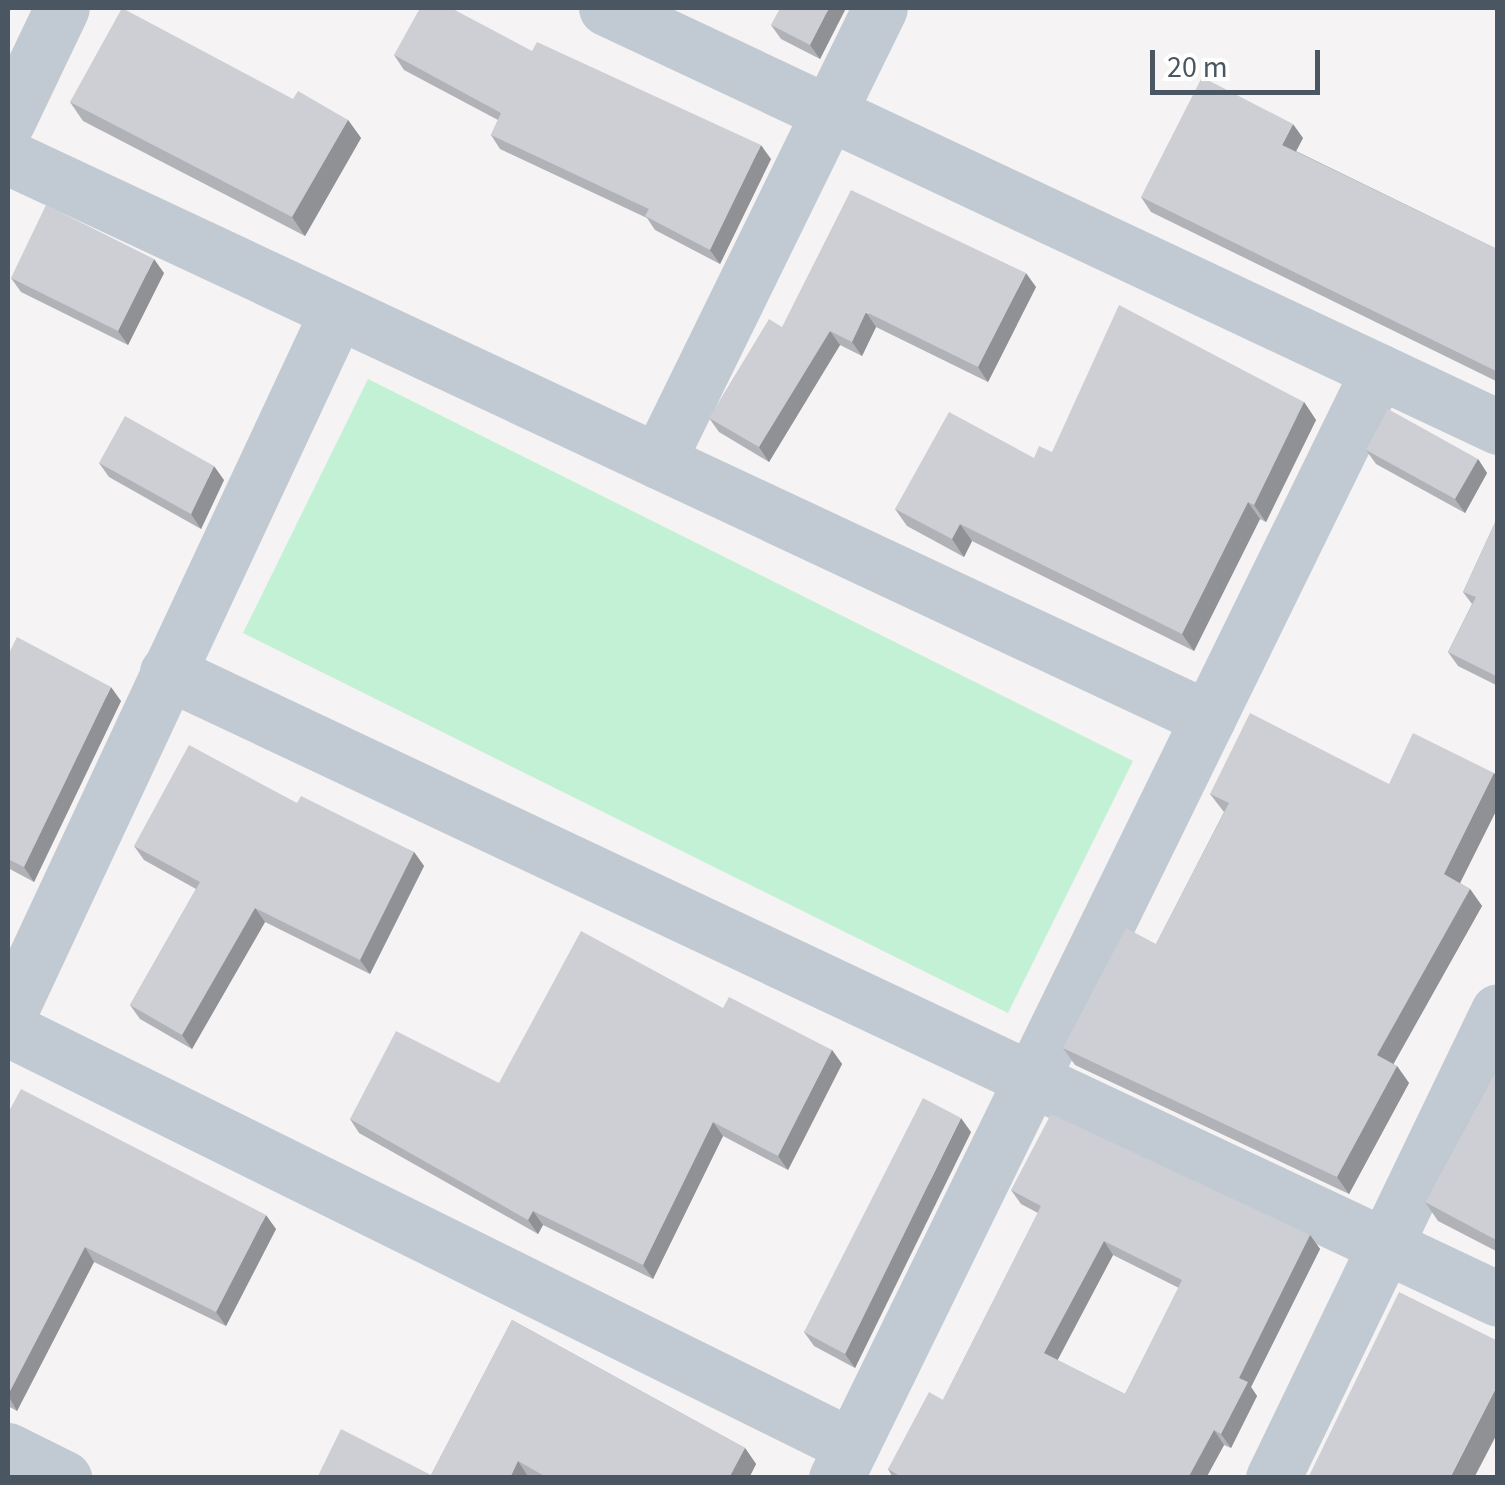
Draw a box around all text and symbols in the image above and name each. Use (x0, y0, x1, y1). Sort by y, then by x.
scale bar (1155, 30, 1325, 92)
text: 20 m (1167, 46, 1228, 89)

